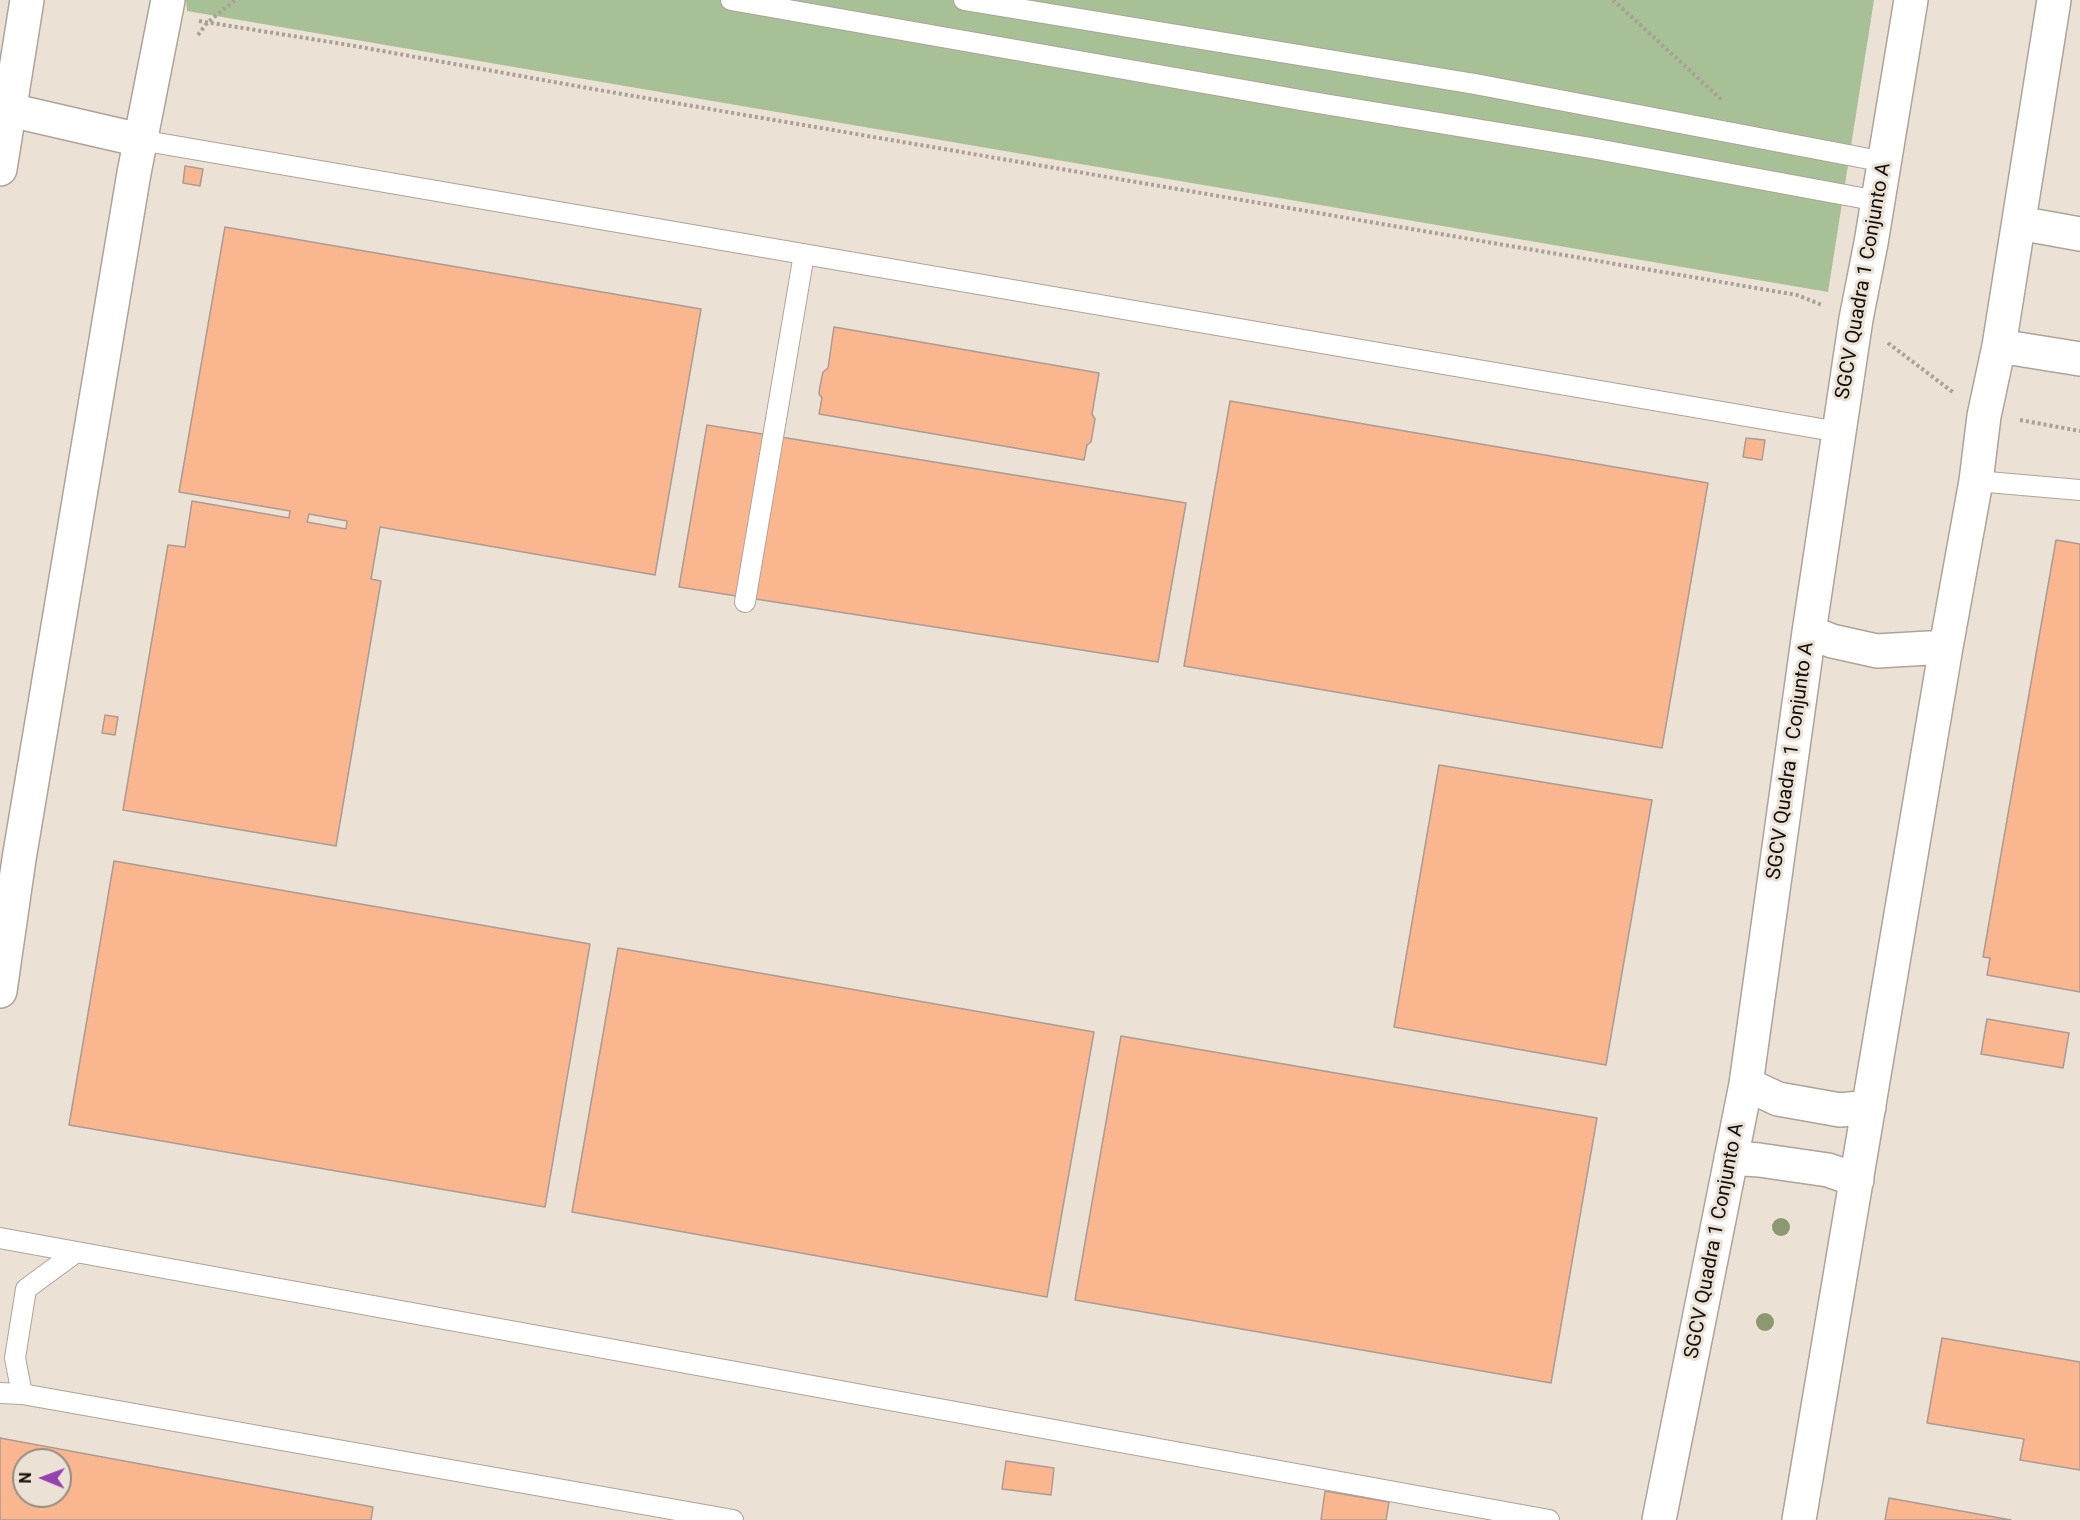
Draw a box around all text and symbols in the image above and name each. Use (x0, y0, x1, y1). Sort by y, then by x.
street label: SGCV Quadra 1 Conjunto A (1831, 161, 1897, 401)
street label: SGCV Quadra 1 Conjunto A (1762, 641, 1820, 881)
street label: SGCV Quadra 1 Conjunto A (1680, 1121, 1750, 1361)
north arrow (12, 1448, 72, 1508)
text: N (16, 1472, 35, 1484)

